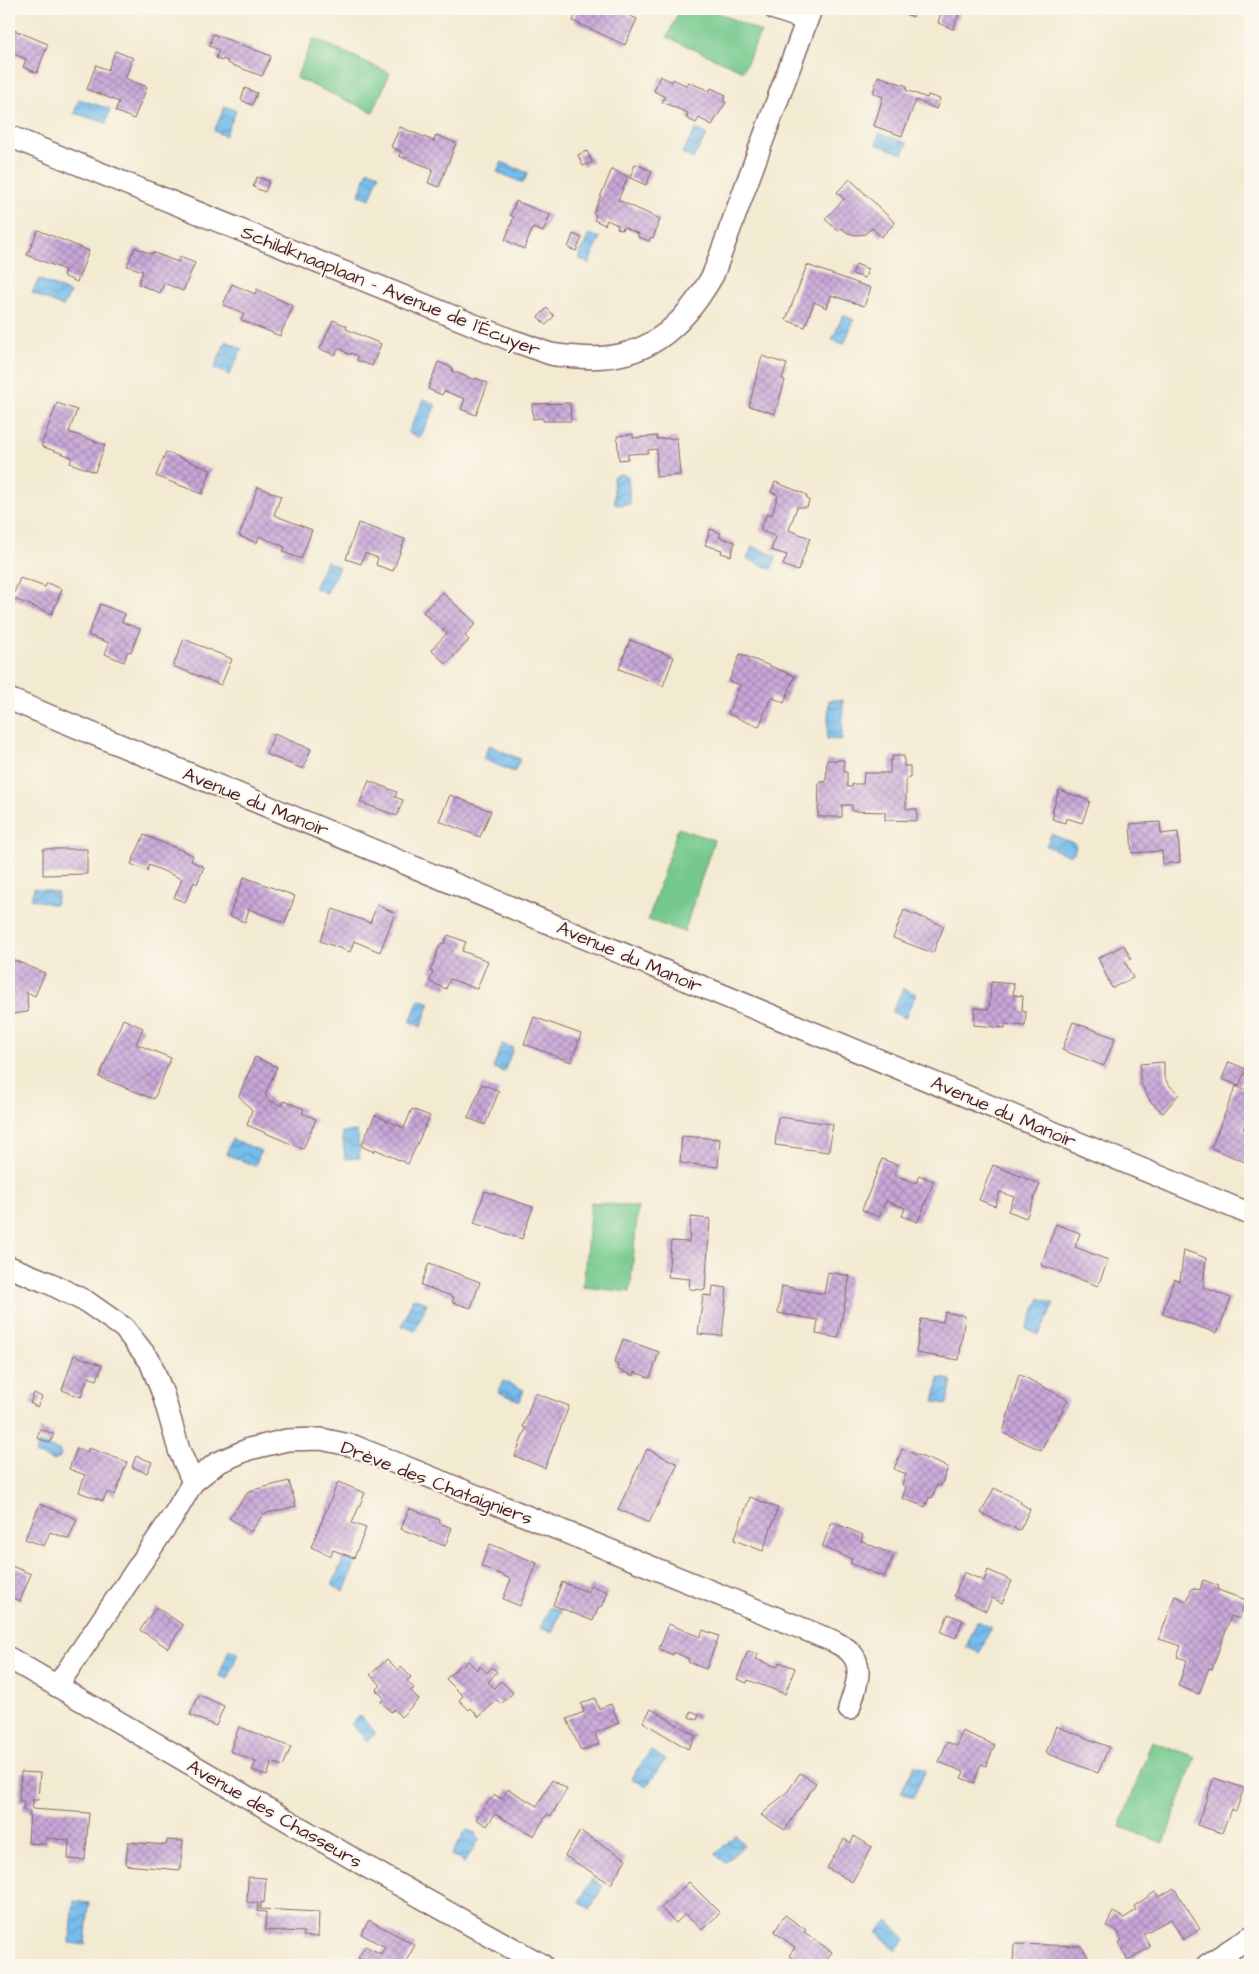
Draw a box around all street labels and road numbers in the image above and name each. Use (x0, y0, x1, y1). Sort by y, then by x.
street label: Schildknaaplaan - Avenue de l'Écuyer (236, 219, 545, 365)
street label: Avenue du Manoir (178, 761, 333, 844)
street label: Avenue du Manoir (553, 915, 707, 1000)
street label: Avenue du Manoir (927, 1070, 1081, 1155)
street label: Drève des Chataigniers (336, 1434, 536, 1533)
street label: Avenue des Chasseurs (182, 1753, 367, 1876)

